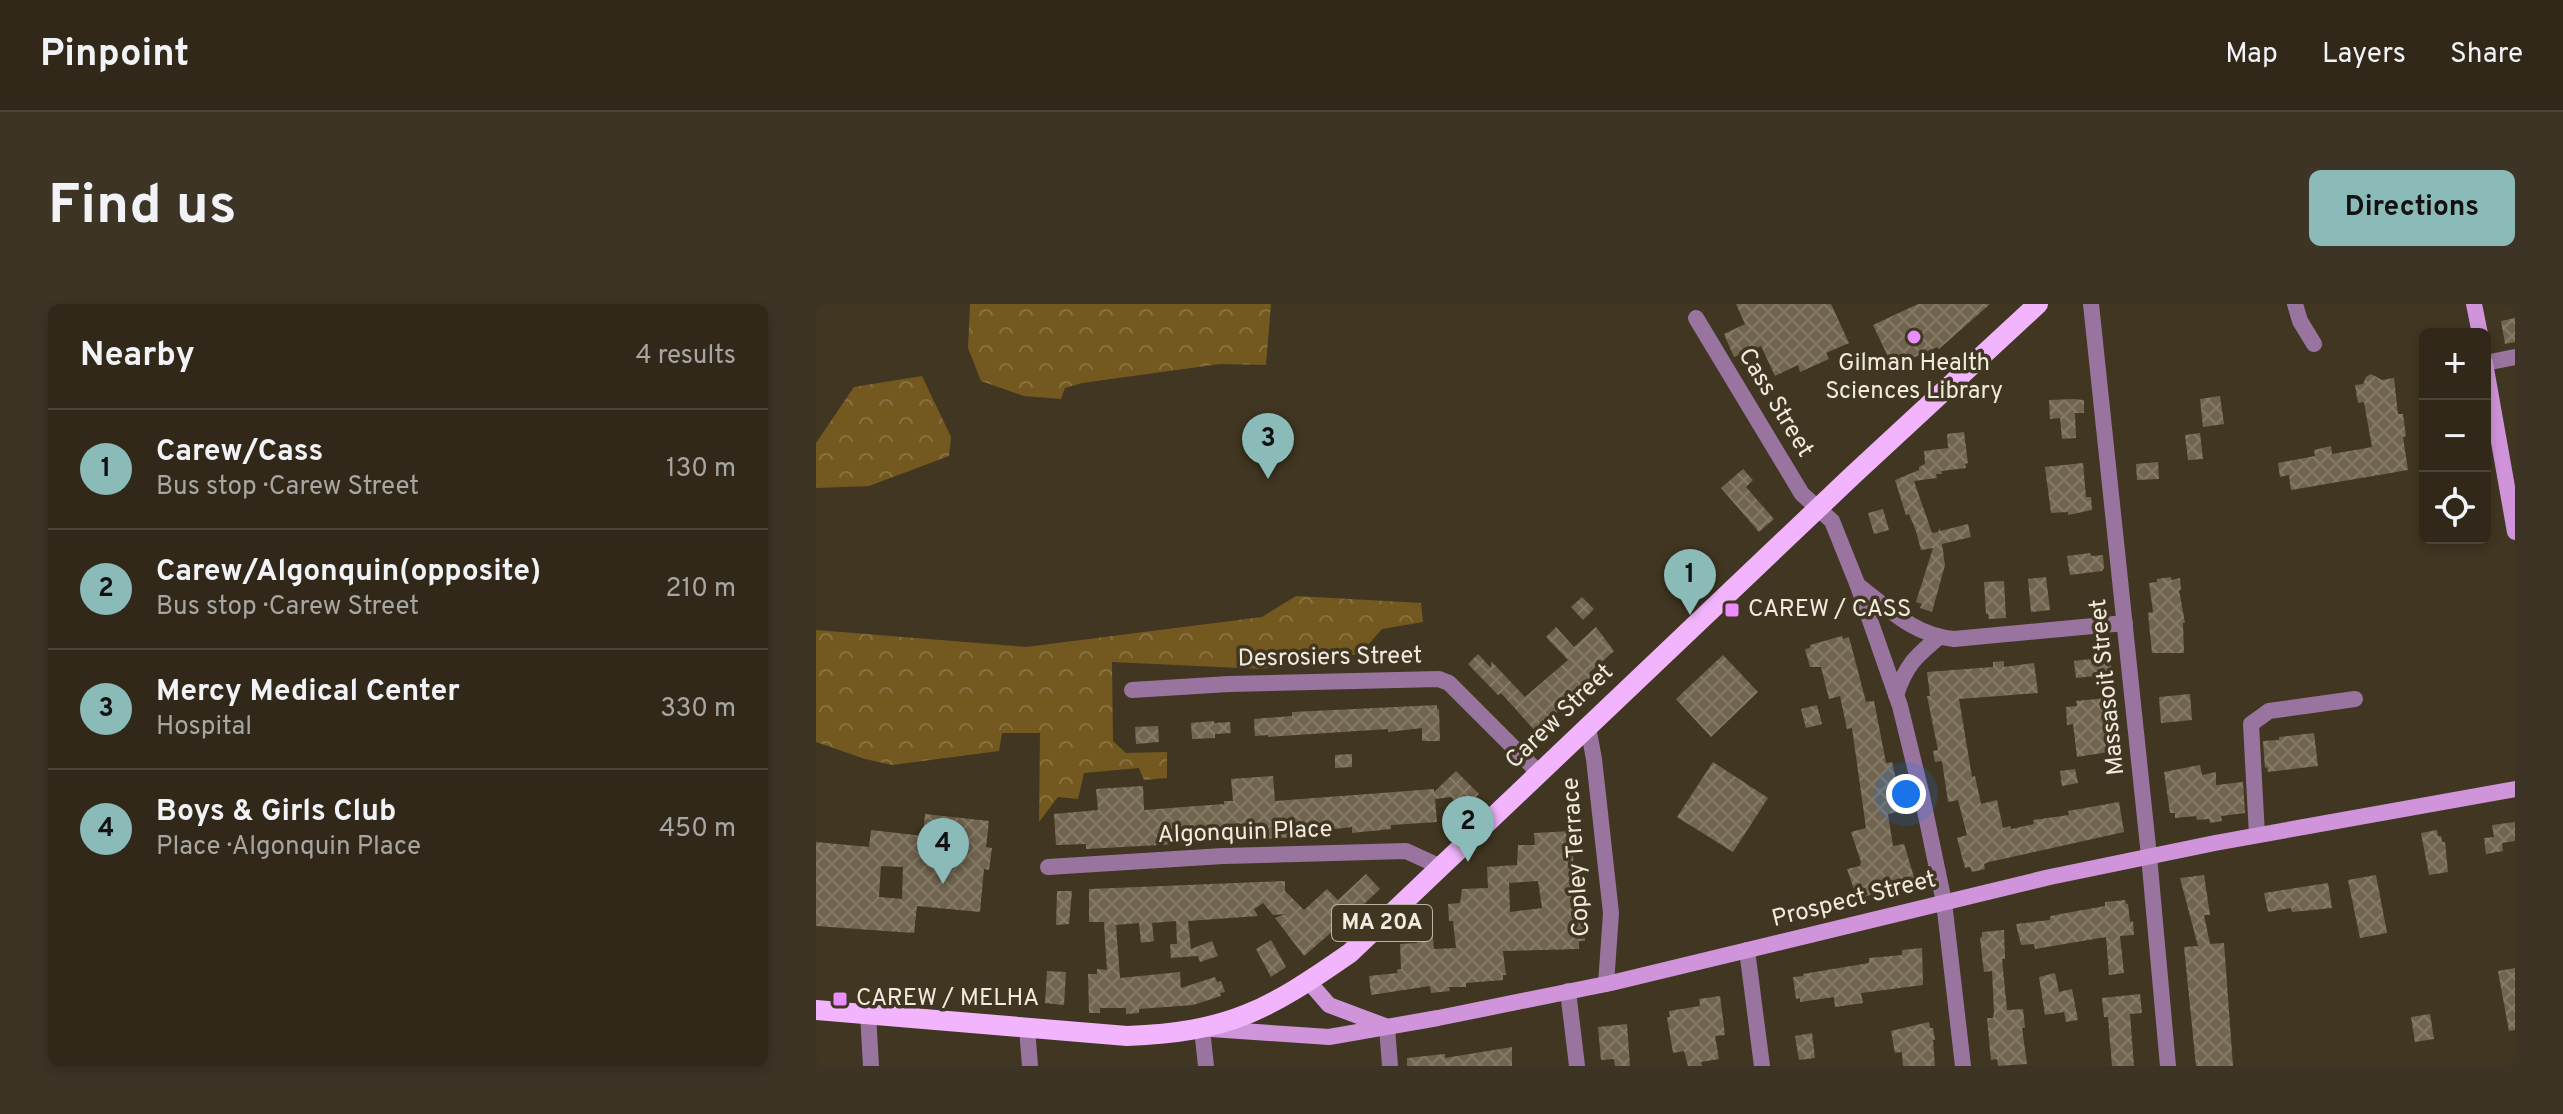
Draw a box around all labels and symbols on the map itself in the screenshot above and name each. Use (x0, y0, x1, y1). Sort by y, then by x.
marker: Gilman Health Sciences Library (1905, 328, 1923, 346)
street label: Cass Street (1731, 343, 1819, 463)
place label: Gilman Health Sciences Library (1825, 349, 2003, 407)
pin: 3 (1242, 413, 1294, 479)
pin: 1 (1664, 549, 1716, 615)
place label: CAREW / CASS (1748, 595, 1911, 625)
street label: Massasoit Street (2084, 597, 2132, 777)
marker: CAREW / CASS (1723, 601, 1741, 619)
street label: Desrosiers Street (1237, 641, 1423, 675)
street label: Carew Street (1500, 658, 1620, 776)
your location (1886, 774, 1926, 814)
street label: Copley Terrace (1556, 776, 1598, 938)
pin: 2 (1442, 796, 1494, 862)
street label: Algonquin Place (1157, 815, 1333, 851)
pin: 4 (917, 818, 969, 884)
street label: Prospect Street (1769, 865, 1939, 935)
road number: MA 20A (1332, 905, 1432, 941)
place label: CAREW / MELHA (856, 984, 1039, 1014)
marker: CAREW / MELHA (831, 990, 849, 1008)

